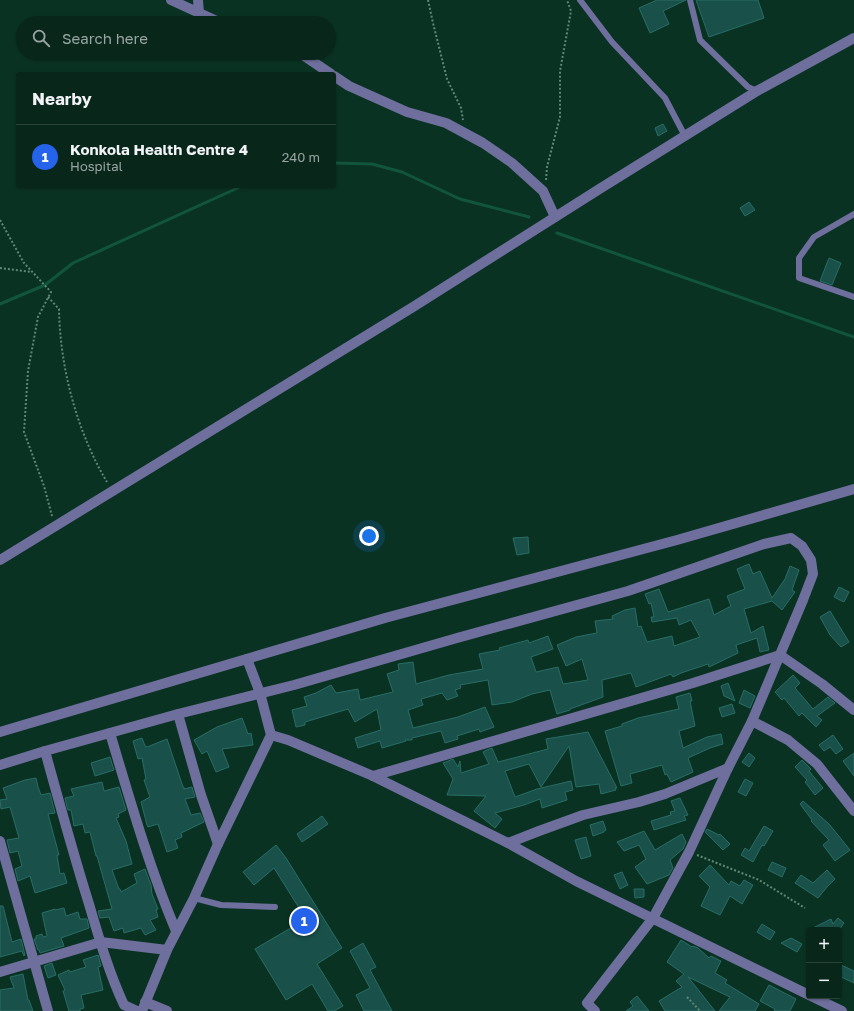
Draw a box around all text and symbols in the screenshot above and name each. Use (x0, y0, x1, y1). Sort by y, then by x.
search box (16, 16, 336, 60)
icon: search (30, 27, 52, 49)
text: Search here (62, 29, 148, 47)
text: Nearby (32, 88, 92, 109)
text: Konkola Health Centre 4 (70, 140, 248, 158)
text: 1 (42, 149, 48, 165)
text: 240 m (282, 149, 320, 165)
text: Hospital (70, 158, 123, 174)
your location (359, 526, 379, 546)
pin: 1 (291, 906, 317, 936)
map controls (806, 927, 842, 999)
button: + (806, 927, 842, 963)
button: − (806, 963, 842, 999)

